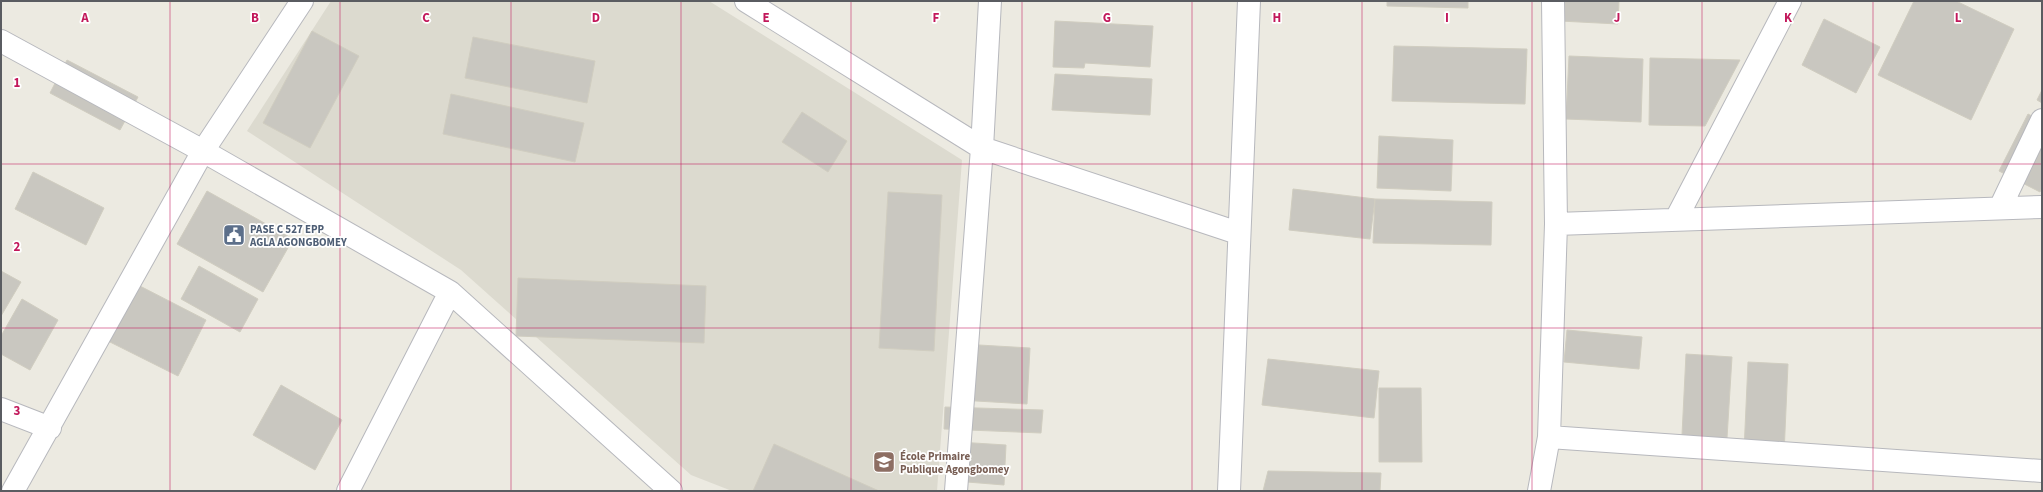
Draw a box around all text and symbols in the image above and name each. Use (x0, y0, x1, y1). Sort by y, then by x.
text: A (80, 9, 89, 27)
text: B (251, 9, 259, 27)
text: C (422, 9, 430, 27)
text: D (592, 9, 600, 27)
text: E (762, 9, 770, 27)
text: F (933, 9, 940, 27)
text: G (1103, 9, 1111, 27)
text: H (1273, 9, 1281, 27)
text: I (1445, 9, 1449, 27)
text: J (1614, 9, 1620, 27)
text: K (1784, 9, 1793, 27)
text: L (1955, 9, 1962, 27)
text: 1 (14, 74, 21, 92)
public building icon: PASE C 527 EPP AGLA AGONGBOMEY (221, 222, 247, 248)
place label: PASE C 527 EPP AGLA AGONGBOMEY (249, 222, 347, 250)
text: 2 (14, 238, 21, 256)
text: 3 (14, 402, 21, 420)
school or university icon: École Primaire Publique Agongbomey (871, 449, 897, 475)
place label: École Primaire Publique Agongbomey (900, 449, 1009, 477)

